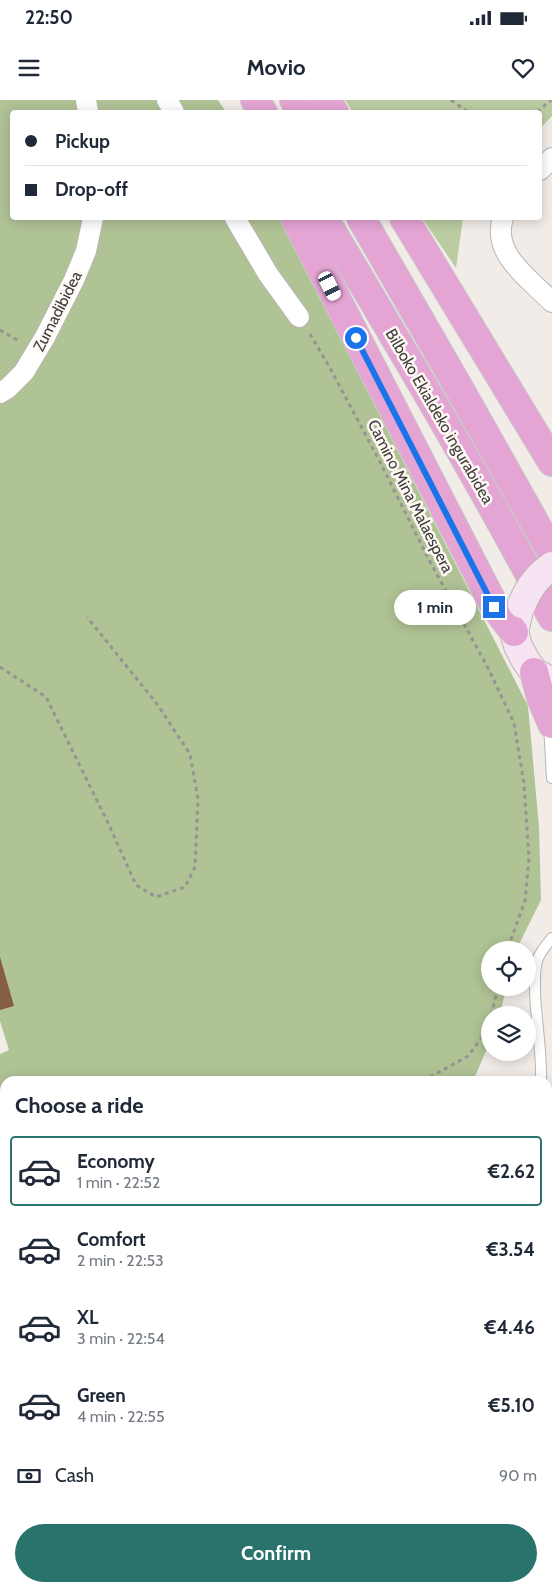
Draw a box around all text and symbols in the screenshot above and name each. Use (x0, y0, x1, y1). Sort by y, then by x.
text: 22:50 (25, 6, 73, 29)
icon: menu (15, 54, 43, 82)
text: Movio (246, 54, 306, 81)
icon: heart (509, 54, 537, 82)
text: Pickup (55, 130, 110, 153)
text: Drop-off (55, 178, 128, 201)
street label: Zumadibidea (29, 268, 86, 355)
car (316, 269, 343, 303)
street label: Bilboko Ekialdeko ingurabidea (382, 325, 498, 507)
route start (345, 327, 367, 349)
street label: Camino Mina Malaespera (364, 416, 458, 576)
callout: 1 min (394, 590, 476, 624)
route end (483, 596, 505, 618)
text: 1 min (417, 598, 453, 617)
map controls (481, 941, 536, 1061)
button: locate (481, 941, 536, 996)
button: layers (481, 1006, 536, 1061)
text: Choose a ride (15, 1092, 144, 1119)
icon: car (17, 1149, 62, 1194)
text: Economy (77, 1150, 155, 1173)
text: €2.62 (488, 1160, 535, 1183)
text: 1 min · 22:52 (77, 1173, 160, 1192)
icon: car (17, 1227, 62, 1272)
text: Comfort (77, 1228, 146, 1251)
text: €3.54 (486, 1238, 535, 1261)
text: 2 min · 22:53 (77, 1251, 164, 1270)
icon: car (17, 1305, 62, 1350)
text: XL (77, 1306, 98, 1329)
text: €4.46 (484, 1316, 535, 1339)
text: 3 min · 22:54 (77, 1329, 165, 1348)
icon: car (17, 1383, 62, 1428)
text: Green (77, 1384, 126, 1407)
text: €5.10 (488, 1394, 535, 1417)
text: 4 min · 22:55 (77, 1407, 165, 1426)
icon: cash (15, 1462, 43, 1490)
text: Cash (55, 1464, 94, 1487)
text: 90 m (499, 1466, 537, 1485)
button: Confirm (15, 1524, 537, 1582)

